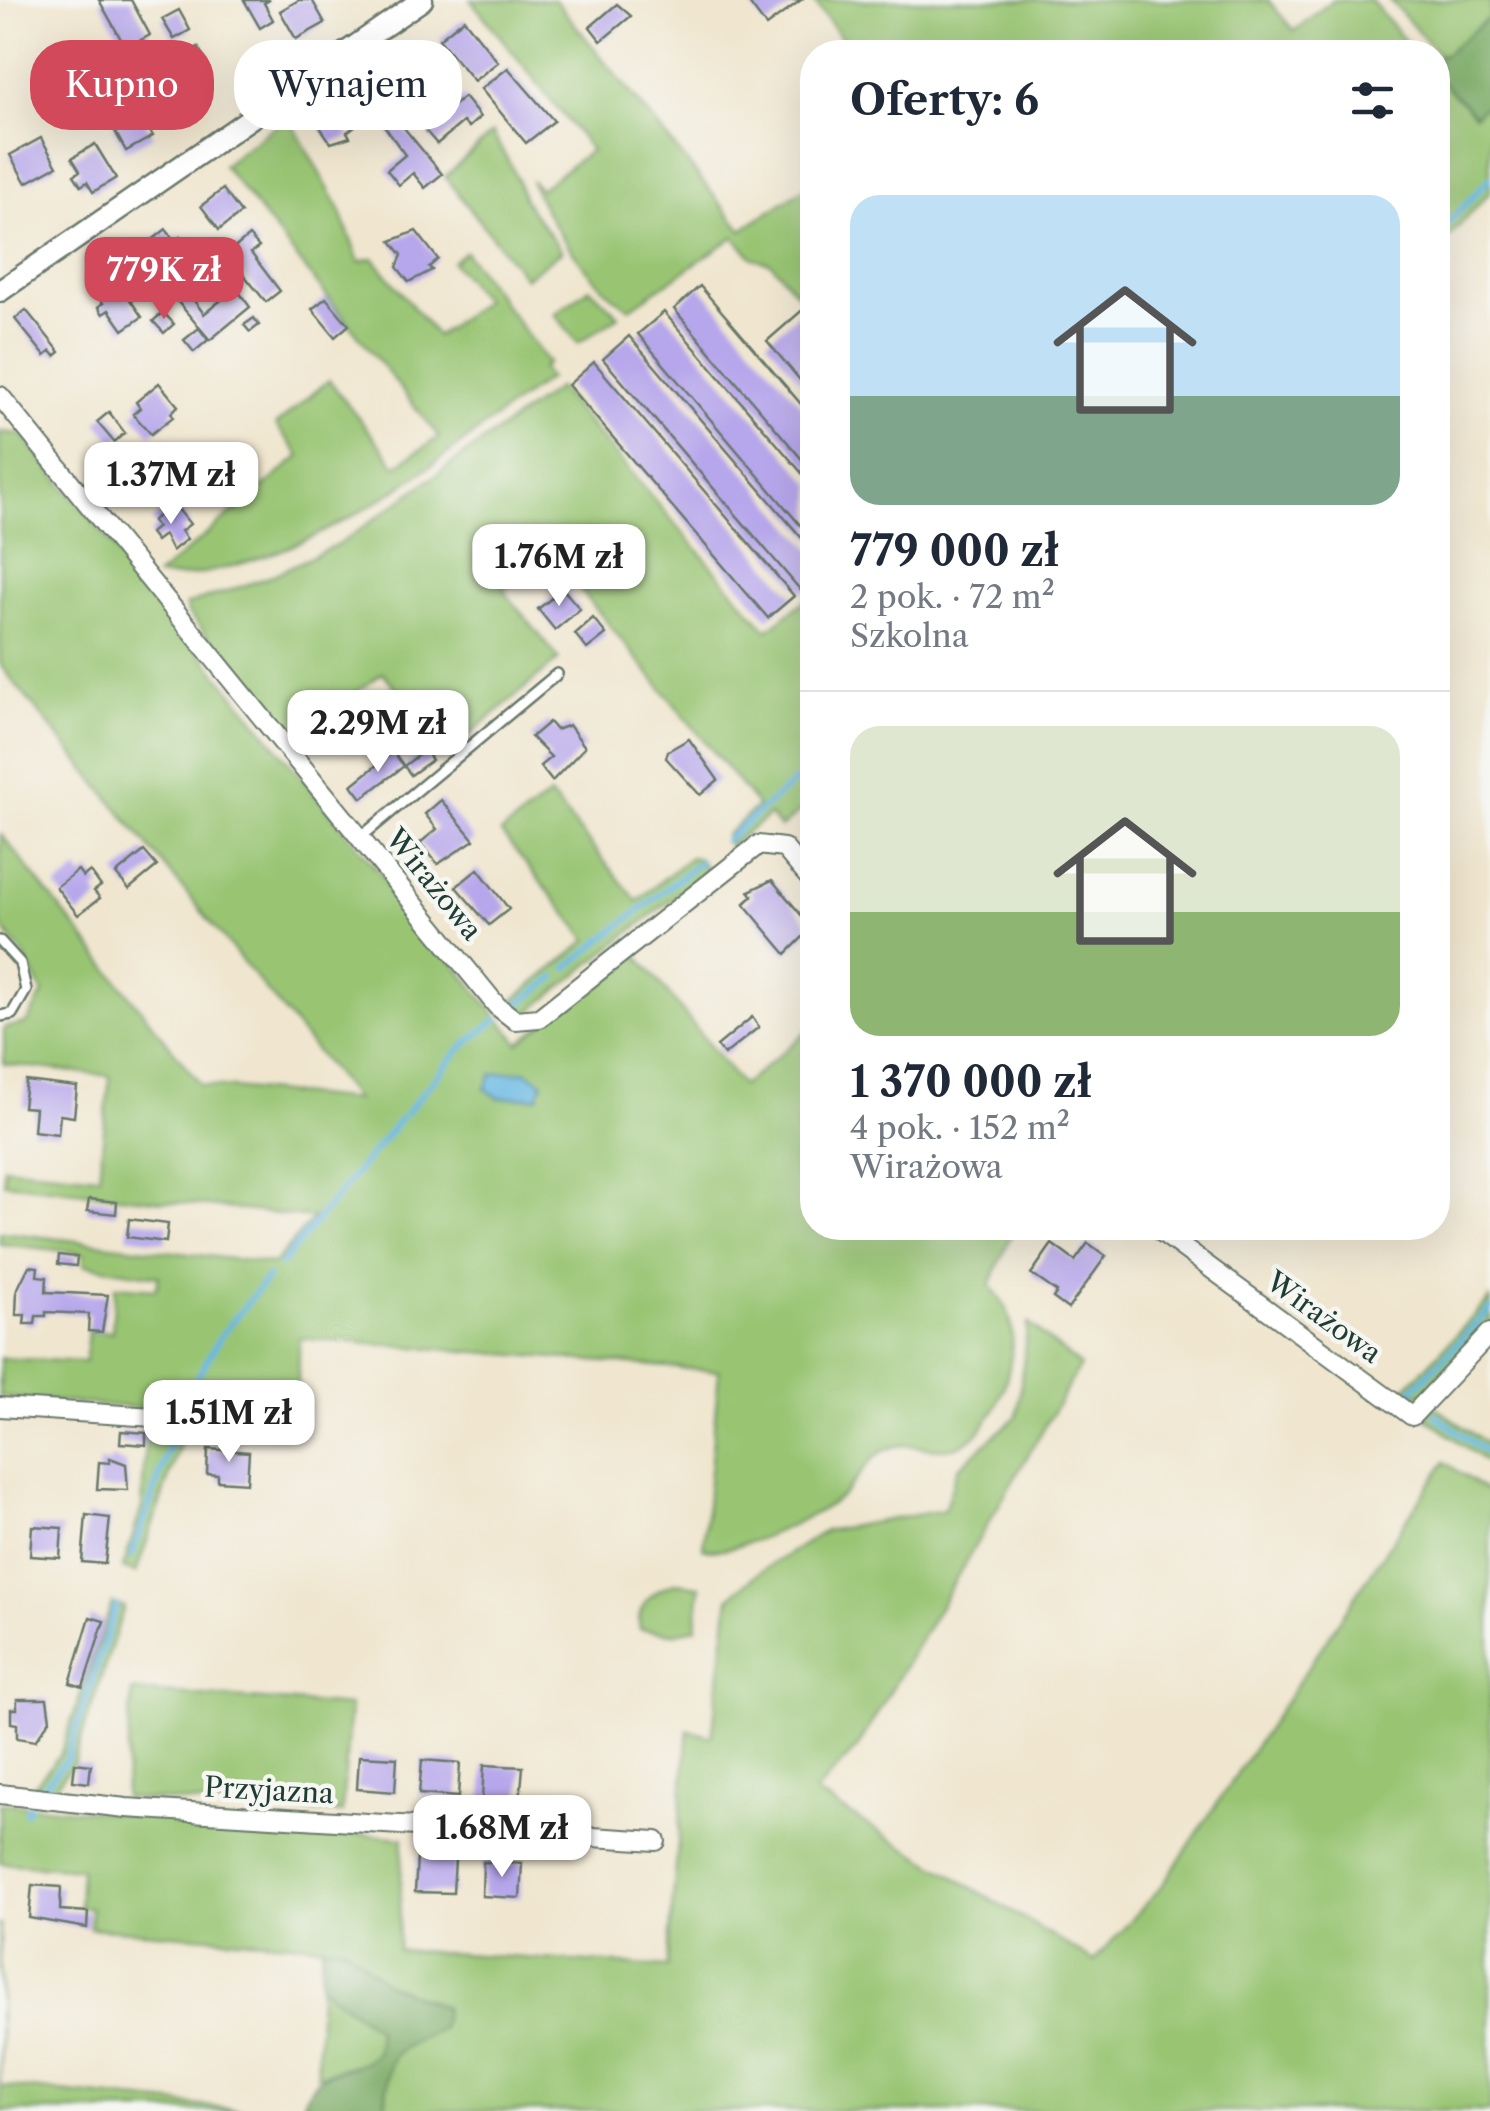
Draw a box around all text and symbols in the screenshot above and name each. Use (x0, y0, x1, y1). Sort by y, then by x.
chip: Kupno (30, 40, 214, 130)
chip: Wynajem (234, 40, 462, 130)
icon: filters (1345, 73, 1400, 128)
text: Oferty: 6 (850, 74, 1039, 126)
pin: 779K zł (72, 237, 256, 322)
text: 779K zł (107, 250, 221, 289)
icon: home (1035, 260, 1215, 440)
pin: 1.37M zł (68, 442, 274, 527)
text: 1.37M zł (106, 455, 236, 494)
pin: 1.76M zł (456, 524, 662, 609)
text: 779 000 zł (850, 525, 1059, 577)
text: 1.76M zł (494, 537, 624, 576)
text: 2 pok. · 72 m² (850, 577, 1055, 616)
text: Szkolna (850, 616, 969, 655)
pin: 2.29M zł (275, 690, 481, 775)
text: 2.29M zł (309, 703, 447, 742)
icon: home (1035, 791, 1215, 971)
street label: Wirażowa (378, 821, 489, 947)
text: 1 370 000 zł (850, 1056, 1092, 1108)
text: 4 pok. · 152 m² (850, 1108, 1070, 1147)
text: Wirażowa (850, 1147, 1003, 1186)
street label: Wirażowa (1259, 1263, 1388, 1370)
pin: 1.51M zł (126, 1380, 332, 1465)
text: 1.51M zł (166, 1393, 292, 1432)
street label: Przyjazna (203, 1770, 335, 1810)
pin: 1.68M zł (399, 1795, 605, 1880)
text: 1.68M zł (435, 1808, 569, 1847)

